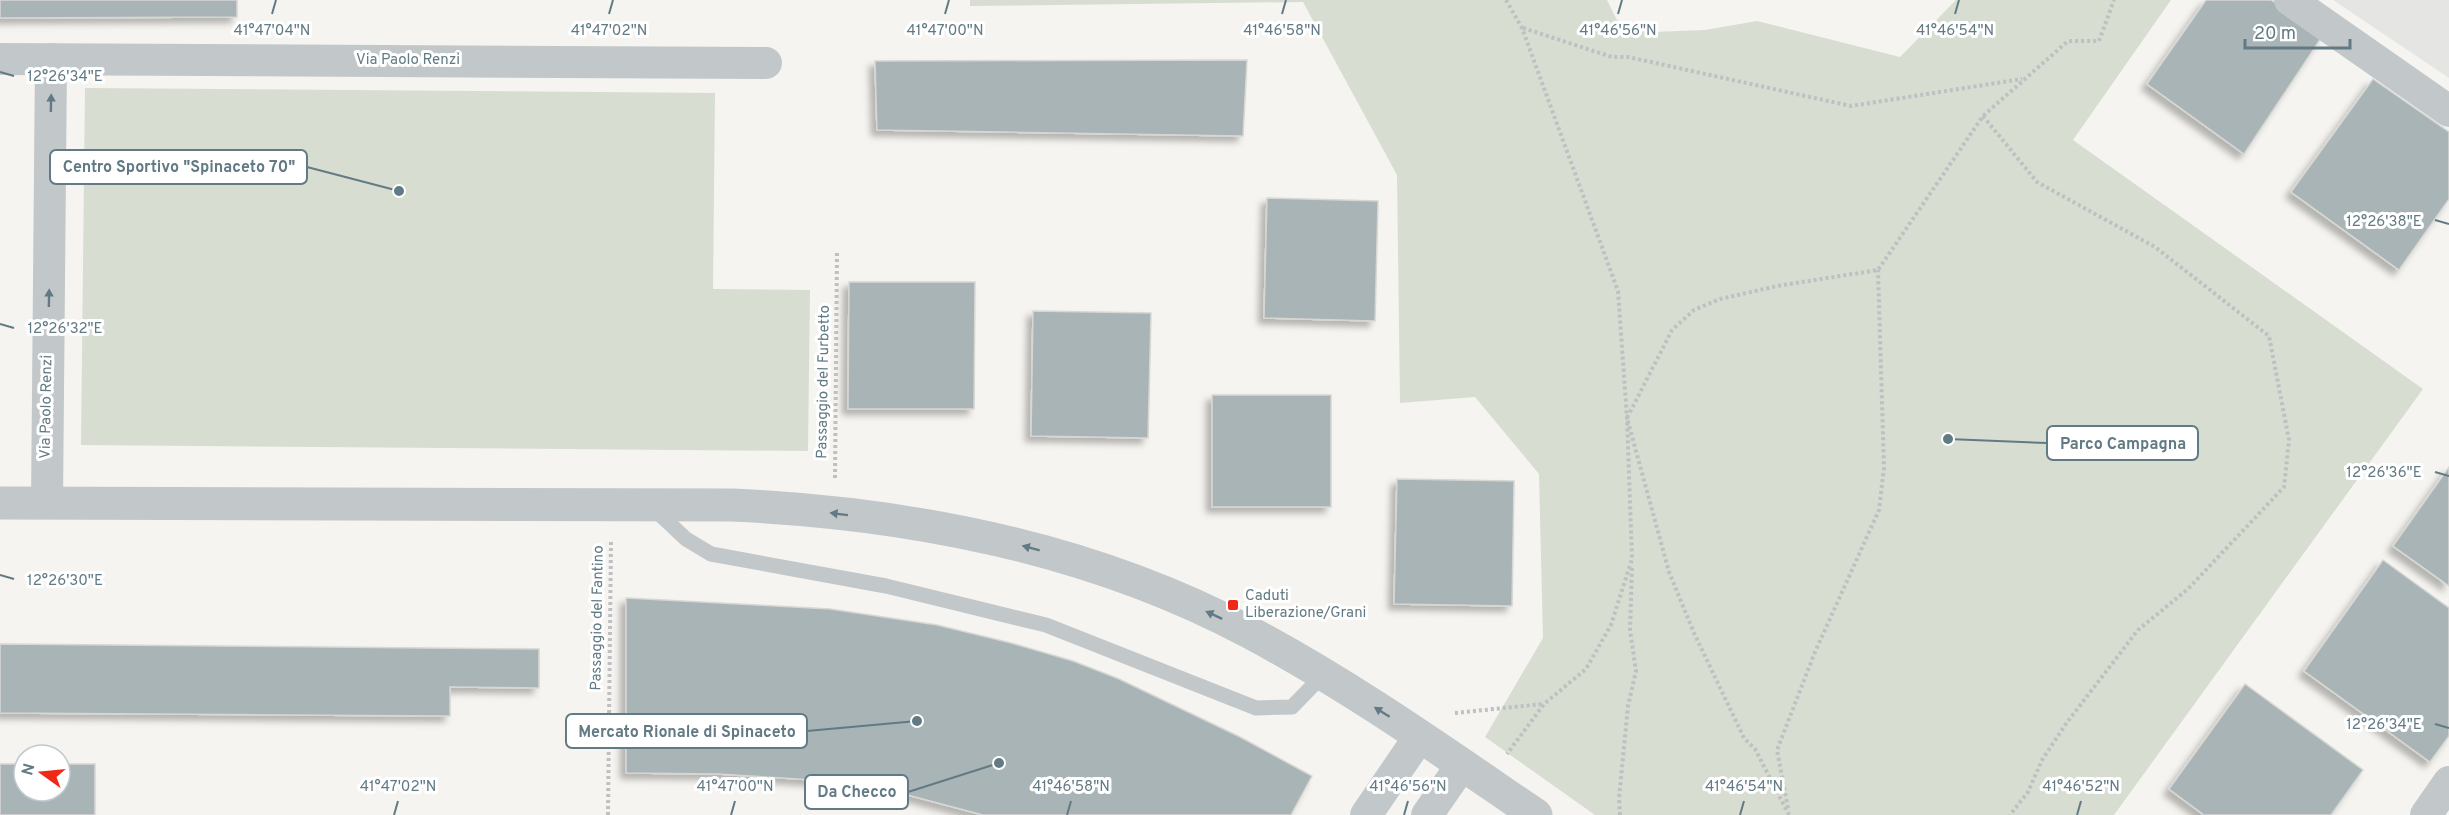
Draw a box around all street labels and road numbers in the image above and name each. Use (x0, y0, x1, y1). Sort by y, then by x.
street label: Via Paolo Renzi (356, 51, 460, 70)
street label: Passaggio del Furbetto (813, 305, 835, 459)
street label: Via Paolo Renzi (37, 355, 57, 459)
street label: Passaggio del Fantino (587, 545, 609, 691)

